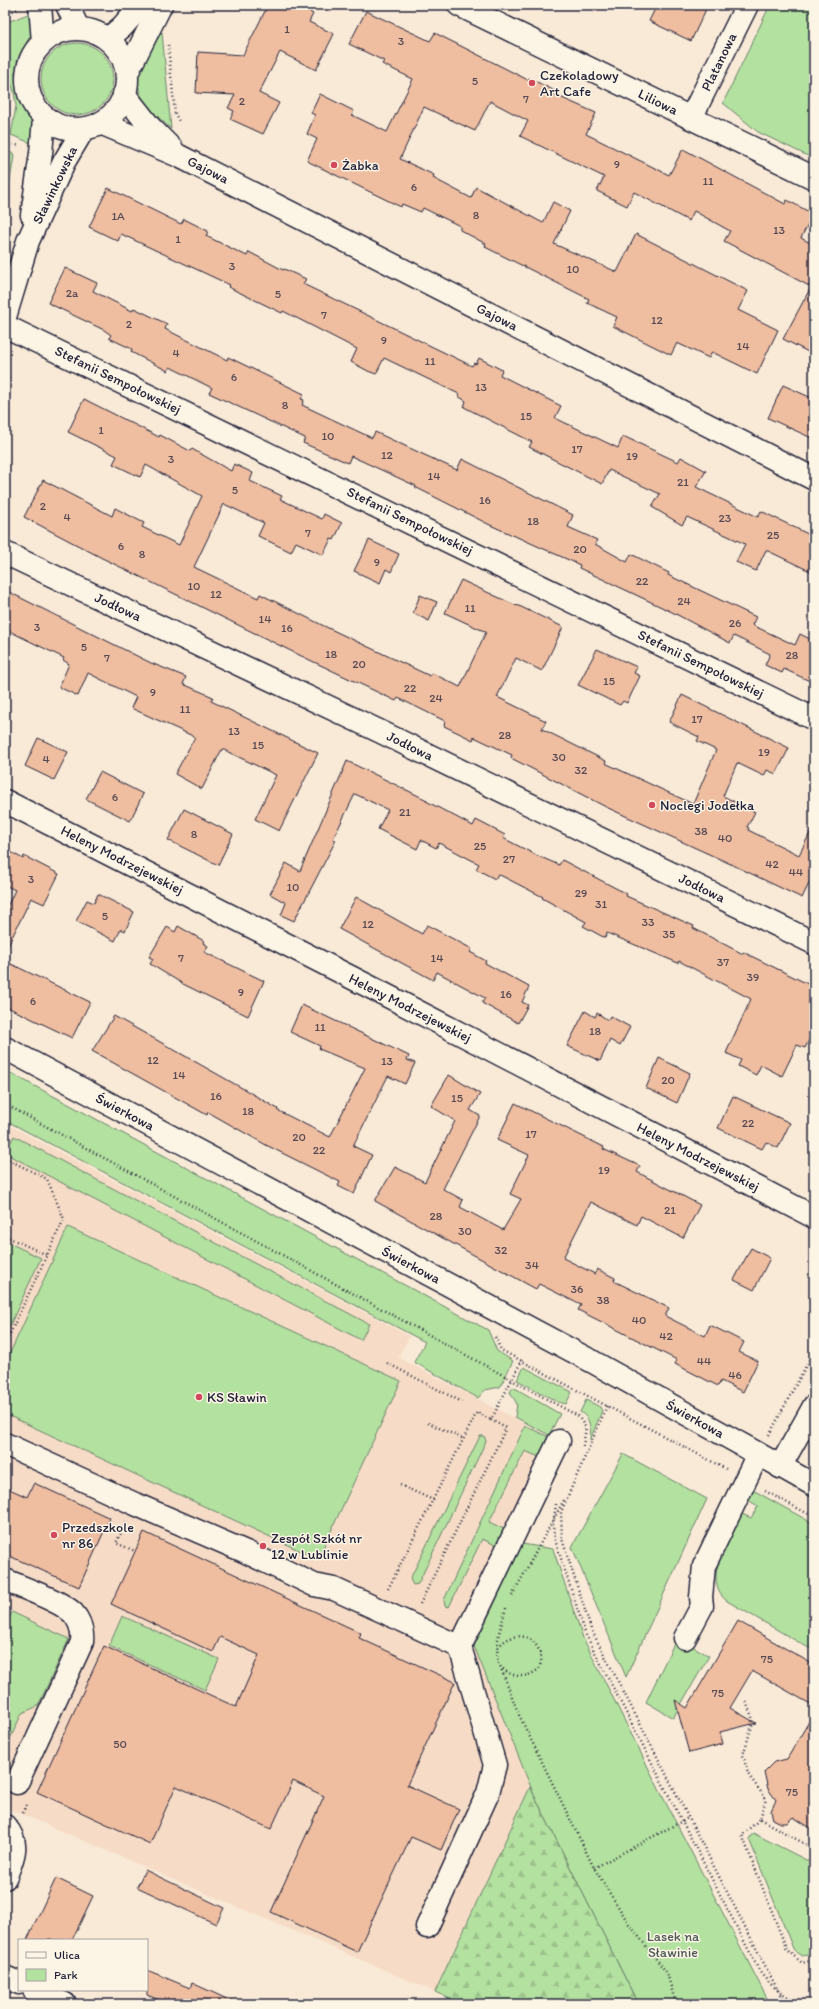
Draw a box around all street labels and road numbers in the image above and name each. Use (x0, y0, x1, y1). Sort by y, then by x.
street label: Platanowa (698, 29, 741, 94)
street label: Liliowa (635, 85, 681, 119)
street label: Sławinkowska (29, 143, 81, 227)
street label: Gajowa (184, 152, 232, 188)
street label: Gajowa (473, 299, 521, 335)
street label: Stefanii Sempołowskiej (52, 342, 184, 418)
street label: Stefanii Sempołowskiej (344, 483, 476, 559)
street label: Jodłowa (92, 589, 145, 625)
street label: Stefanii Sempołowskiej (635, 626, 767, 702)
street label: Jodłowa (384, 728, 437, 765)
street label: Heleny Modrzejewskiej (58, 822, 186, 898)
street label: Jodłowa (676, 870, 729, 907)
street label: Heleny Modrzejewskiej (346, 970, 474, 1046)
street label: Świerkowa (93, 1089, 158, 1135)
street label: Heleny Modrzejewskiej (634, 1119, 762, 1195)
street label: Świerkowa (379, 1242, 444, 1288)
street label: Świerkowa (663, 1396, 728, 1442)

